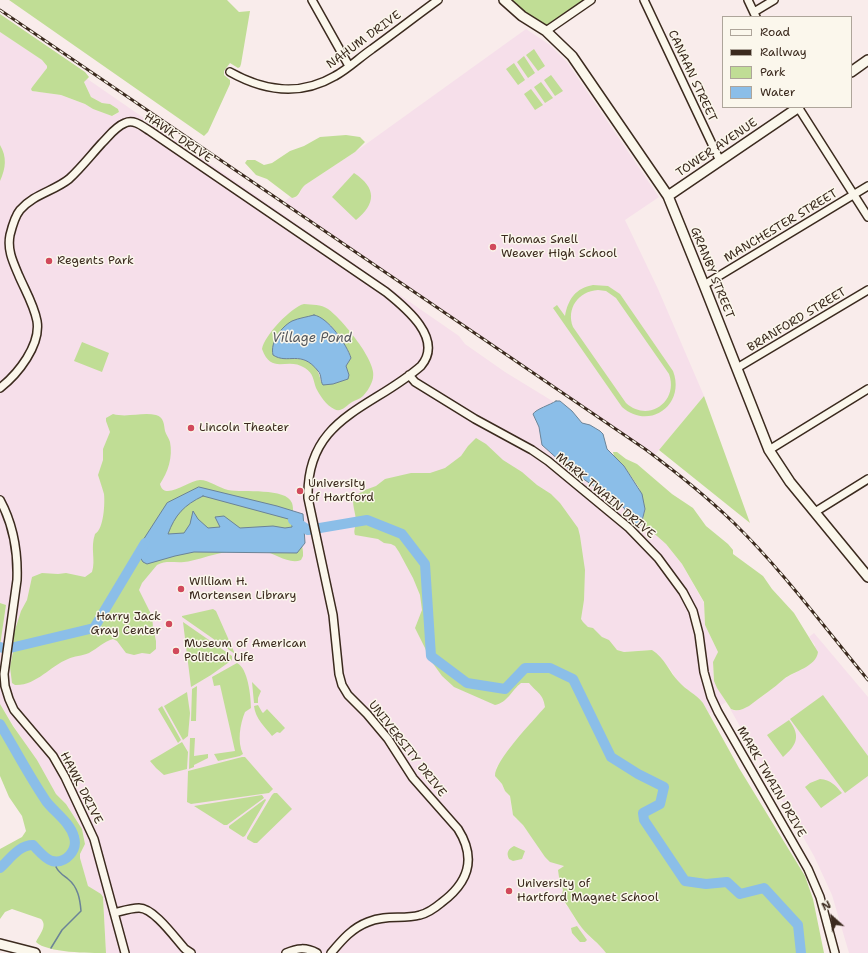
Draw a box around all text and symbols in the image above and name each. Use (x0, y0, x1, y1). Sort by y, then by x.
street label: NAHUM DRIVE (324, 8, 404, 72)
legend (722, 16, 852, 108)
text: Road (760, 24, 790, 40)
street label: CANAAN STREET (664, 28, 720, 124)
text: Railway (760, 44, 807, 60)
text: Park (760, 64, 786, 80)
text: Water (760, 84, 795, 100)
street label: HAWK DRIVE (141, 110, 215, 166)
street label: TOWER AVENUE (674, 116, 760, 180)
street label: MANCHESTER STREET (722, 186, 840, 266)
street label: GRANBY STREET (687, 225, 737, 321)
place label: Thomas Snell Weaver High School (501, 233, 617, 261)
marker: Thomas Snell Weaver High School (488, 242, 498, 252)
place label: Regents Park (57, 254, 134, 268)
marker: Regents Park (44, 256, 54, 266)
street label: BRANFORD STREET (745, 285, 849, 355)
water label: Village Pond (272, 331, 352, 347)
place label: Lincoln Theater (199, 421, 289, 435)
marker: Lincoln Theater (186, 423, 196, 433)
street label: MARK TWAIN DRIVE (552, 450, 658, 542)
place label: University of Hartford (308, 477, 374, 505)
marker: University of Hartford (295, 486, 305, 496)
place label: William H. Mortensen Library (189, 575, 297, 603)
marker: William H. Mortensen Library (176, 584, 186, 594)
place label: Harry Jack Gray Center (91, 610, 161, 638)
marker: Harry Jack Gray Center (164, 619, 174, 629)
place label: Museum of American Political Life (184, 637, 306, 665)
marker: Museum of American Political Life (171, 646, 181, 656)
street label: UNIVERSITY DRIVE (365, 698, 449, 800)
street label: MARK TWAIN DRIVE (733, 724, 809, 840)
street label: HAWK DRIVE (57, 750, 105, 826)
place label: University of Hartford Magnet School (517, 877, 658, 905)
marker: University of Hartford Magnet School (504, 886, 514, 896)
north arrow (812, 897, 852, 937)
text: N (819, 897, 834, 915)

